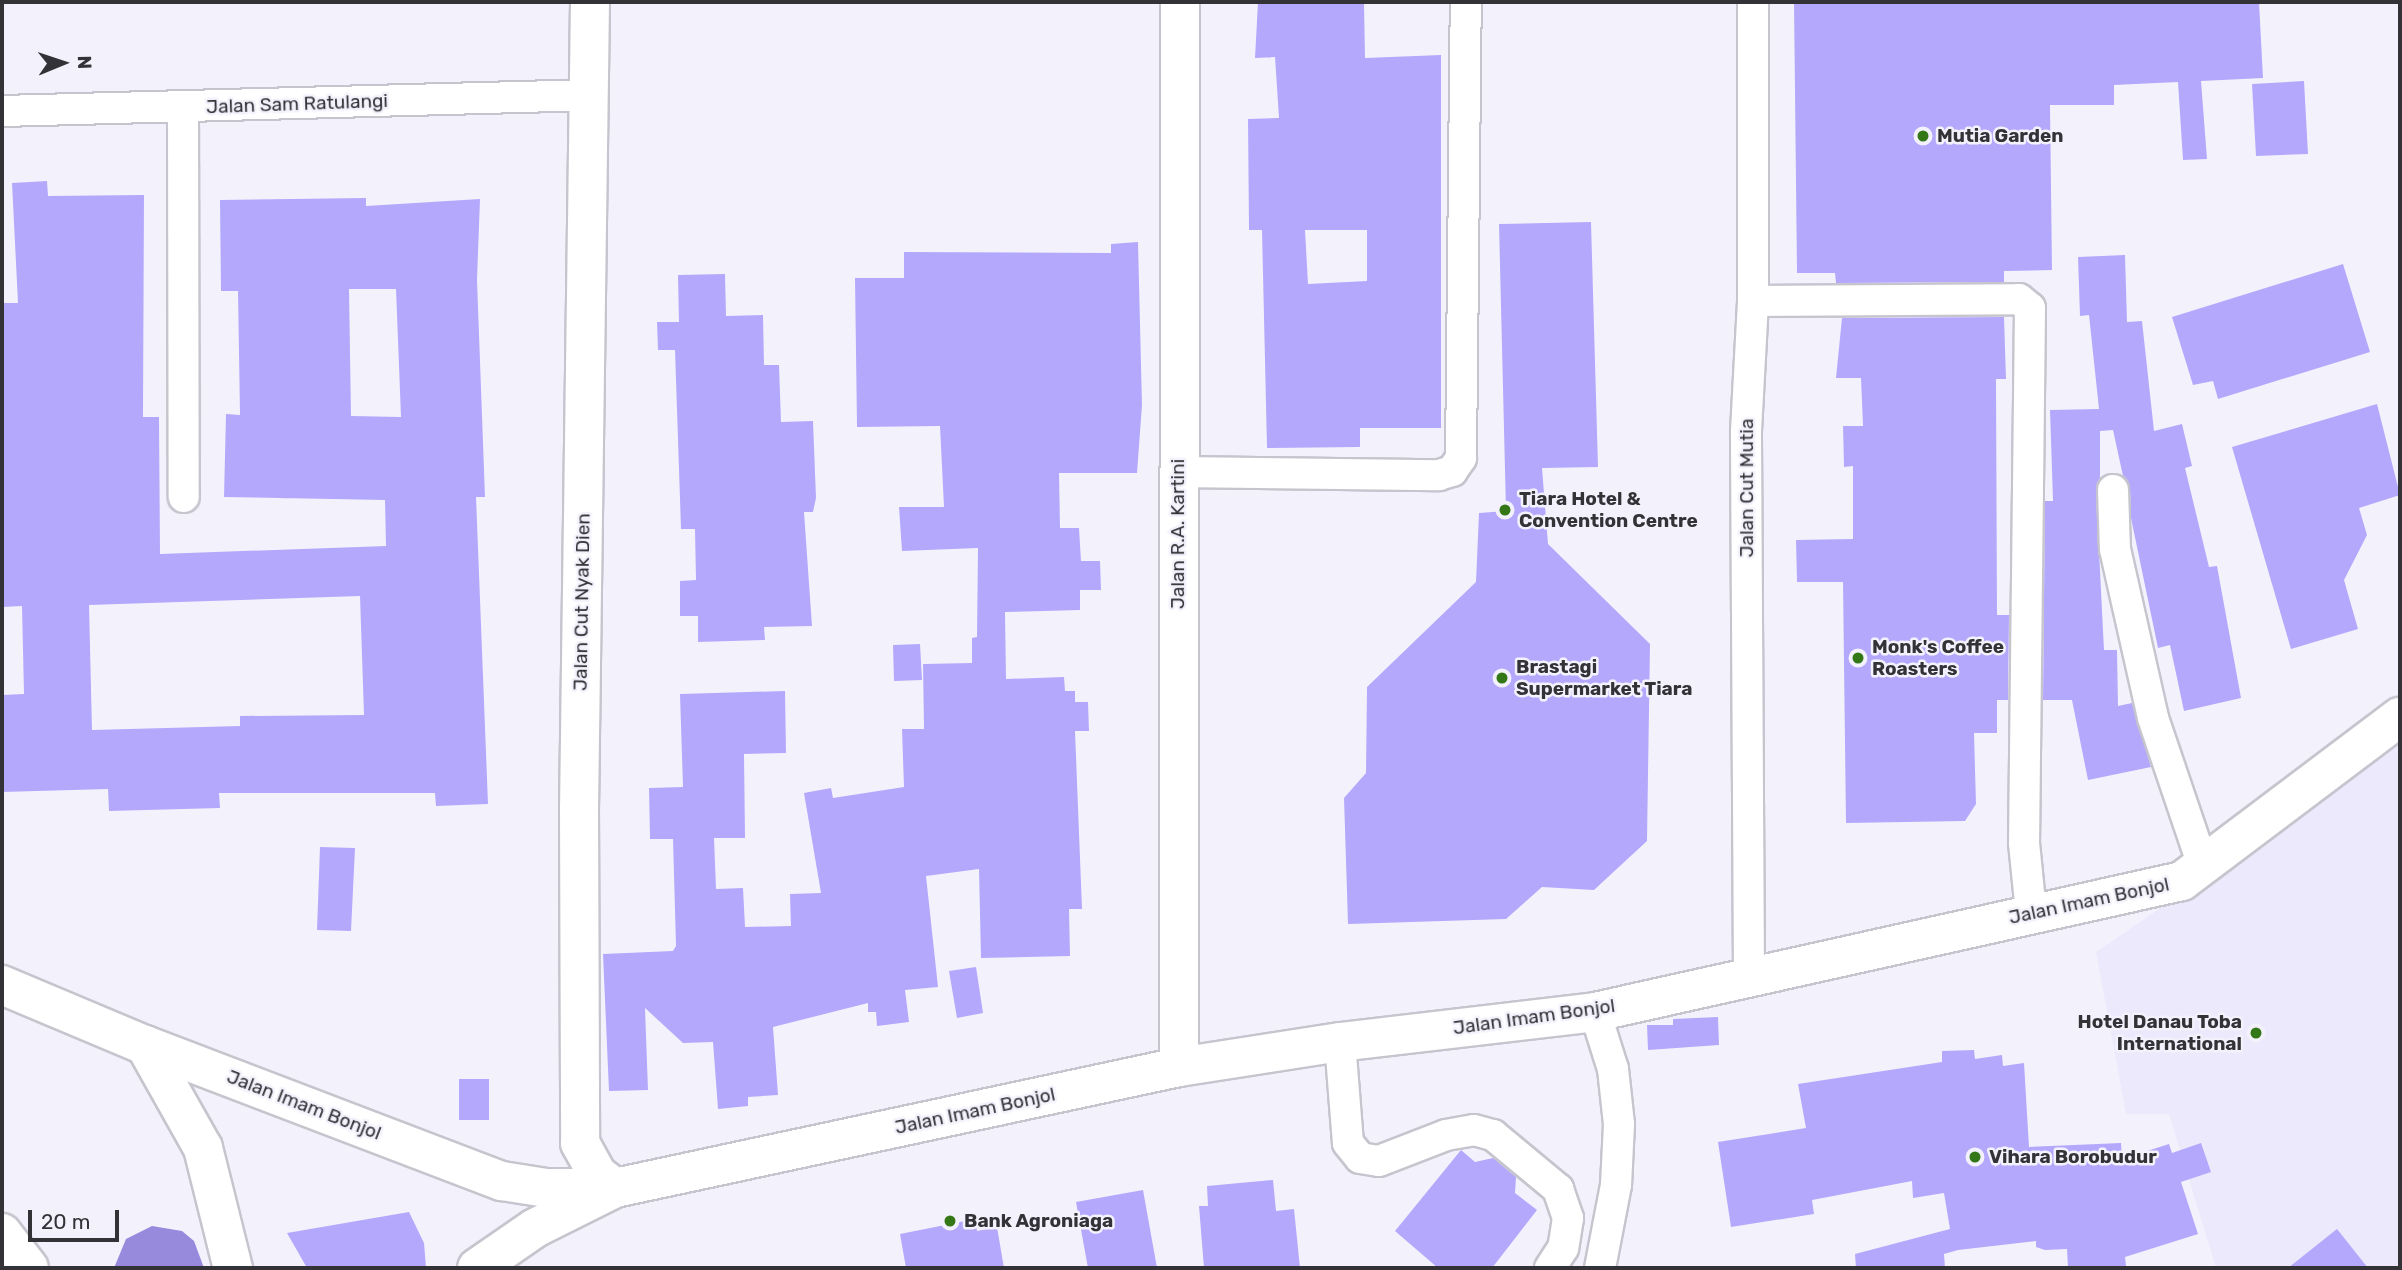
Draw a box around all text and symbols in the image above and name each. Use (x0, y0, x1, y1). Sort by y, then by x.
north arrow (28, 28, 98, 98)
text: N (73, 55, 96, 69)
street label: Jalan Sam Ratulangi (206, 89, 388, 119)
place label: Mutia Garden (1937, 125, 2063, 147)
marker: Mutia Garden (1915, 128, 1931, 144)
street label: Jalan Cut Mutia (1736, 419, 1758, 557)
street label: Jalan R.A. Kartini (1167, 459, 1189, 609)
place label: Tiara Hotel & Convention Centre (1519, 488, 1698, 532)
marker: Tiara Hotel & Convention Centre (1497, 502, 1513, 518)
street label: Jalan Cut Nyak Dien (569, 513, 595, 691)
place label: Monk's Coffee Roasters (1872, 636, 2004, 680)
marker: Monk's Coffee Roasters (1850, 650, 1866, 666)
place label: Brastagi Supermarket Tiara (1516, 656, 1693, 700)
marker: Brastagi Supermarket Tiara (1494, 670, 1510, 686)
street label: Jalan Imam Bonjol (2007, 873, 2171, 929)
street label: Jalan Imam Bonjol (1452, 994, 1616, 1040)
place label: Hotel Danau Toba International (2077, 1011, 2242, 1055)
marker: Hotel Danau Toba International (2248, 1025, 2264, 1041)
street label: Jalan Imam Bonjol (224, 1065, 384, 1145)
street label: Jalan Imam Bonjol (893, 1083, 1057, 1139)
place label: Vihara Borobudur (1989, 1146, 2157, 1168)
marker: Vihara Borobudur (1967, 1149, 1983, 1165)
scale bar (32, 1196, 122, 1240)
text: 20 m (41, 1209, 90, 1234)
place label: Bank Agroniaga (964, 1210, 1114, 1232)
marker: Bank Agroniaga (942, 1213, 958, 1229)

